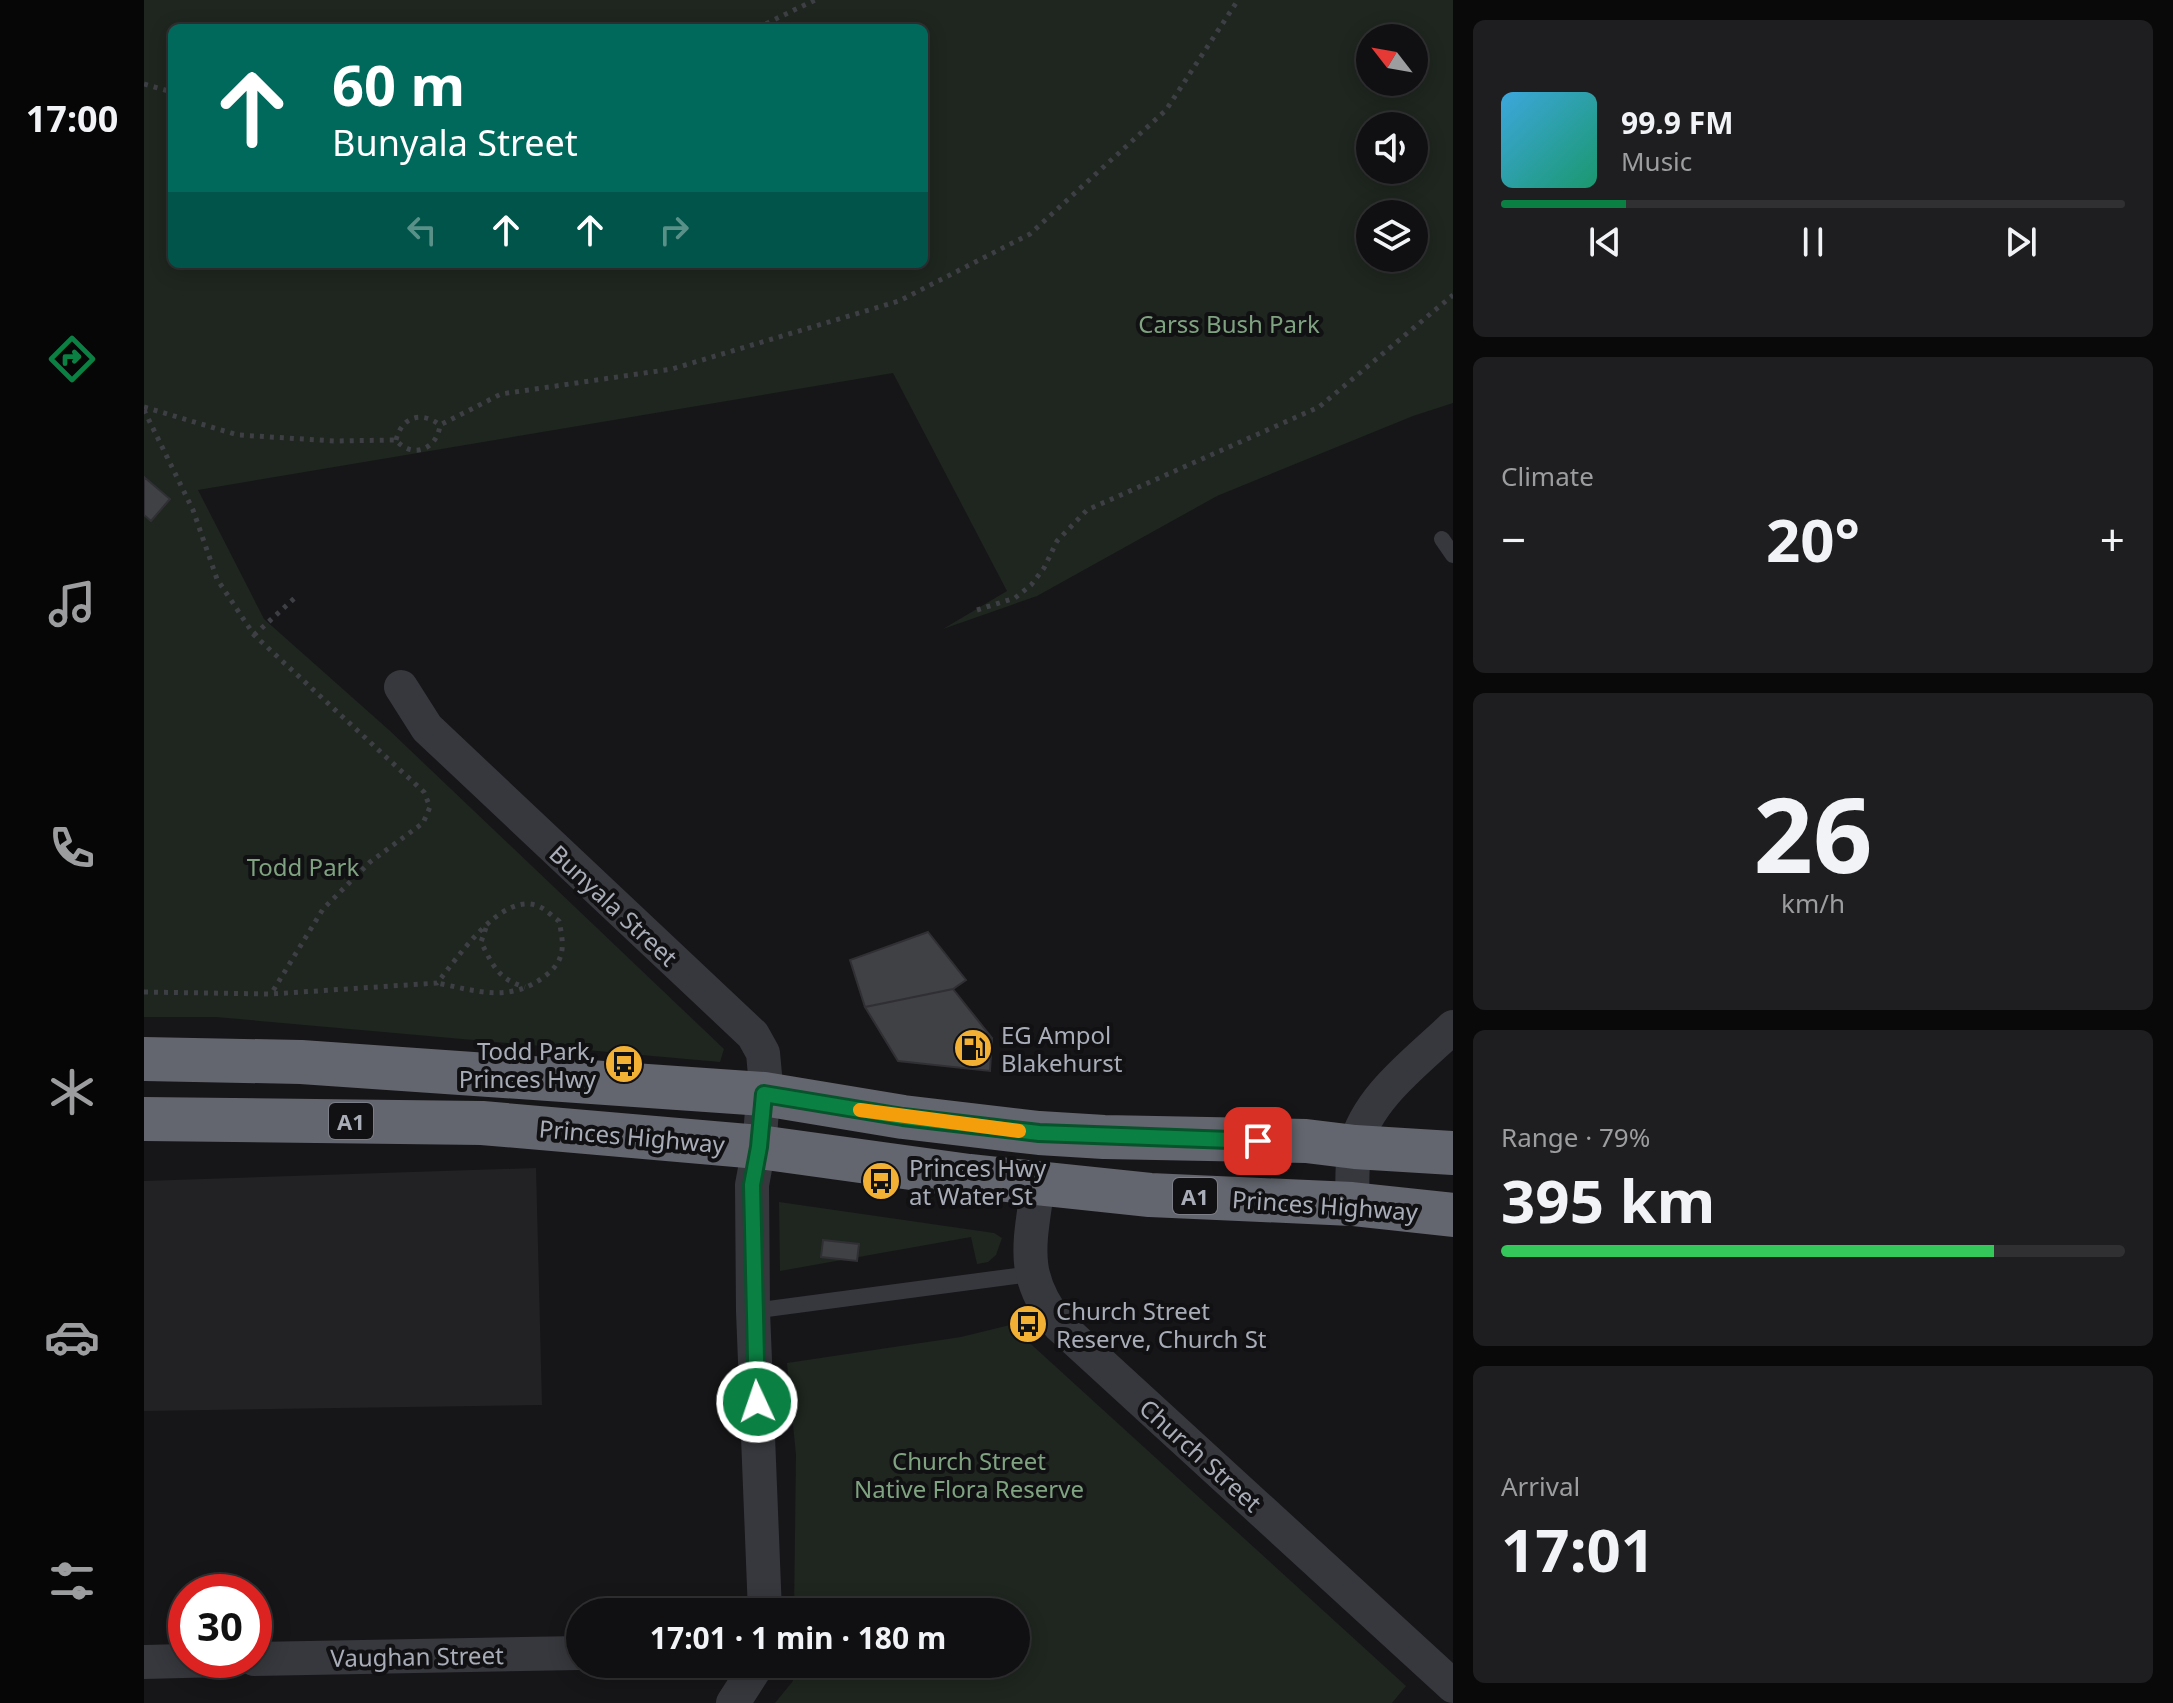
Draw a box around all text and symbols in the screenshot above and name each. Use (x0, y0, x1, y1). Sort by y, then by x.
north arrow (1356, 24, 1428, 96)
map controls (1356, 24, 1428, 272)
text: 60 m (332, 46, 465, 122)
icon: ahead (200, 56, 304, 160)
text: 17:00 (26, 94, 118, 143)
text: 99.9 FM (1621, 102, 1733, 143)
button: sound (1356, 112, 1428, 184)
text: Bunyala Street (332, 118, 578, 167)
text: Music (1621, 143, 1692, 179)
button: layers (1356, 200, 1428, 272)
icon: left (400, 208, 444, 252)
icon: ahead (484, 208, 528, 252)
icon: ahead (568, 208, 612, 252)
icon: right (652, 208, 696, 252)
icon: previous (1583, 220, 1627, 264)
icon: pause (1791, 220, 1835, 264)
icon: next (1999, 220, 2043, 264)
park label: Carss Bush Park (1138, 307, 1320, 340)
icon: directions (44, 331, 100, 387)
text: Climate (1501, 458, 1594, 494)
text: 20° (1766, 498, 1860, 580)
text: − (1501, 509, 1526, 569)
text: + (2100, 509, 2125, 569)
icon: music (44, 576, 100, 632)
text: 26 (1754, 762, 1872, 903)
icon: phone (44, 820, 100, 876)
street label: Bunyala Street (543, 837, 685, 973)
park label: Todd Park (247, 850, 360, 883)
text: km/h (1781, 885, 1845, 921)
place label: EG Ampol Blakehurst (1001, 1018, 1123, 1079)
fuel station icon: EG Ampol Blakehurst (952, 1027, 994, 1069)
place label: Todd Park, Princes Hwy (459, 1034, 597, 1095)
bus stop icon: Todd Park, Princes Hwy (603, 1043, 645, 1085)
icon: climate (44, 1064, 100, 1120)
road number: A1 (329, 1103, 373, 1139)
pin (1224, 1107, 1292, 1175)
street label: Princes Highway (538, 1111, 727, 1161)
icon: arrive (1236, 1119, 1280, 1163)
text: Range · 79% (1501, 1119, 1650, 1155)
place label: Princes Hwy at Water St (909, 1151, 1047, 1212)
text: 395 km (1501, 1159, 1715, 1241)
bus stop icon: Princes Hwy at Water St (860, 1160, 902, 1202)
road number: A1 (1173, 1178, 1217, 1214)
street label: Princes Highway (1231, 1182, 1420, 1228)
place label: Church Street Reserve, Church St (1056, 1294, 1267, 1355)
bus stop icon: Church Street Reserve, Church St (1007, 1303, 1049, 1345)
icon: car (44, 1309, 100, 1365)
position arrow (715, 1360, 799, 1444)
street label: Church Street (1133, 1391, 1269, 1519)
park label: Church Street Native Flora Reserve (854, 1444, 1084, 1505)
text: Arrival (1501, 1468, 1580, 1504)
text: 17:01 (1501, 1508, 1655, 1590)
icon: filters (44, 1553, 100, 1609)
speed limit sign: 30 (168, 1574, 272, 1678)
text: 17:01 · 1 min · 180 m (650, 1617, 946, 1658)
street label: Vaughan Street (330, 1638, 504, 1674)

